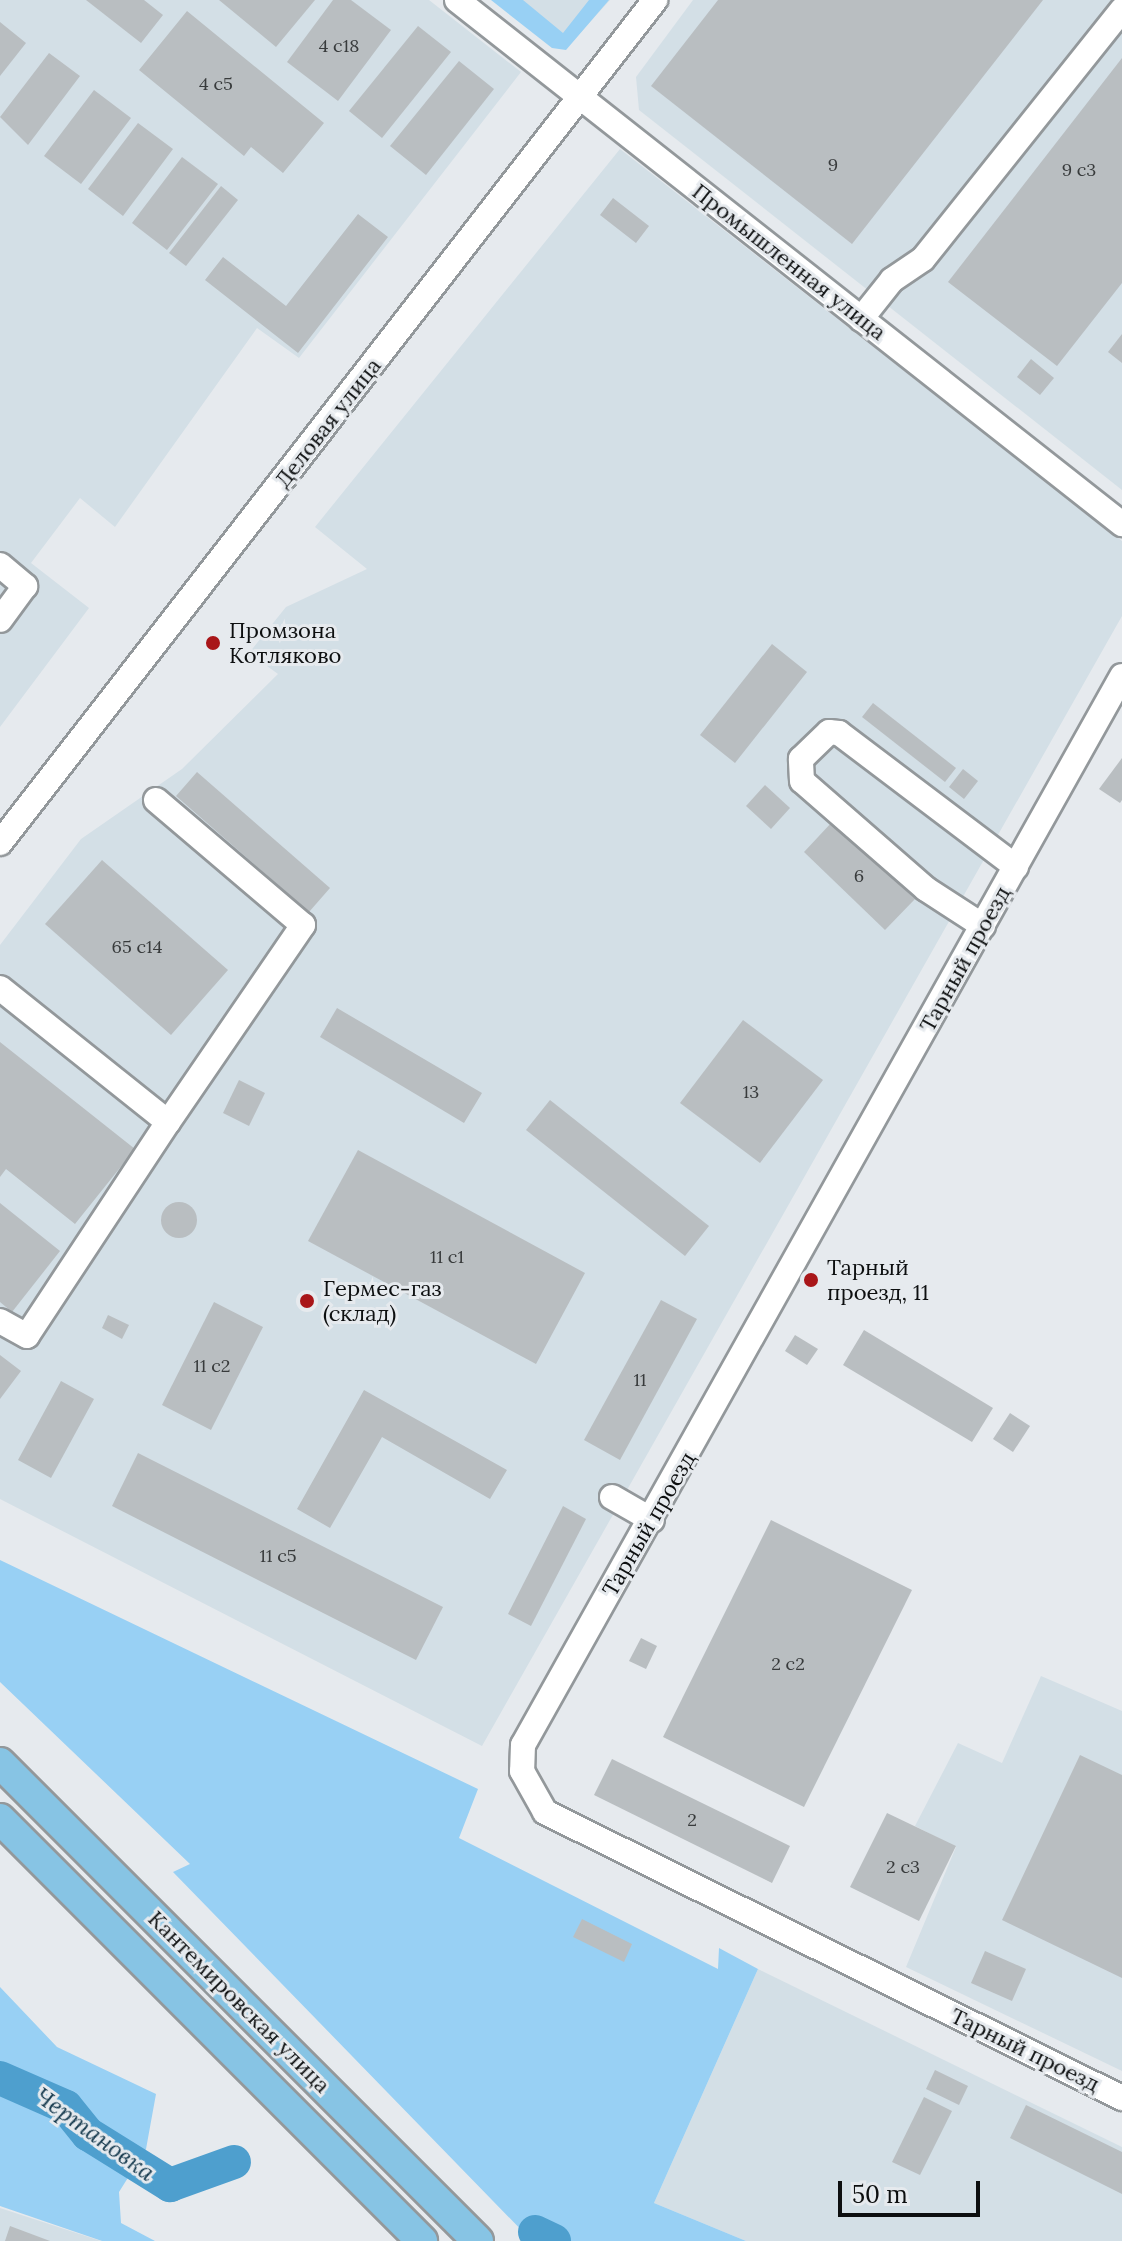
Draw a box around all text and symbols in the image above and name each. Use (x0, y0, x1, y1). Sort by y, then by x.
house number: 4 с18 (319, 35, 359, 57)
house number: 4 с5 (199, 73, 233, 95)
house number: 9 (828, 154, 838, 176)
house number: 9 с3 (1062, 159, 1096, 181)
street label: Промышленная улица (687, 178, 891, 346)
street label: Деловая улица (269, 353, 387, 493)
place label: Промзона Котляково (229, 617, 341, 668)
marker: Промзона Котляково (204, 634, 222, 652)
house number: 6 (854, 865, 864, 887)
street label: Тарный проезд (914, 882, 1016, 1036)
house number: 65 с14 (112, 936, 162, 958)
house number: 13 (743, 1081, 759, 1103)
house number: 11 с1 (430, 1246, 464, 1268)
place label: Тарный проезд, 11 (827, 1254, 929, 1306)
marker: Тарный проезд, 11 (802, 1271, 820, 1289)
place label: Гермес-газ (склад) (323, 1275, 442, 1326)
marker: Гермес-газ (склад) (298, 1292, 316, 1310)
house number: 11 с2 (193, 1355, 231, 1377)
house number: 11 (633, 1369, 647, 1391)
street label: Тарный проезд (597, 1447, 701, 1601)
house number: 11 с5 (259, 1545, 297, 1567)
house number: 2 с2 (771, 1653, 805, 1675)
house number: 2 (687, 1809, 697, 1831)
house number: 2 с3 (886, 1856, 920, 1878)
street label: Кантемировская улица (143, 1906, 335, 2098)
street label: Тарный проезд (946, 2003, 1104, 2097)
water label: Чертановка (30, 2081, 160, 2187)
scale bar (842, 2165, 984, 2215)
text: 50 m (852, 2179, 908, 2210)

